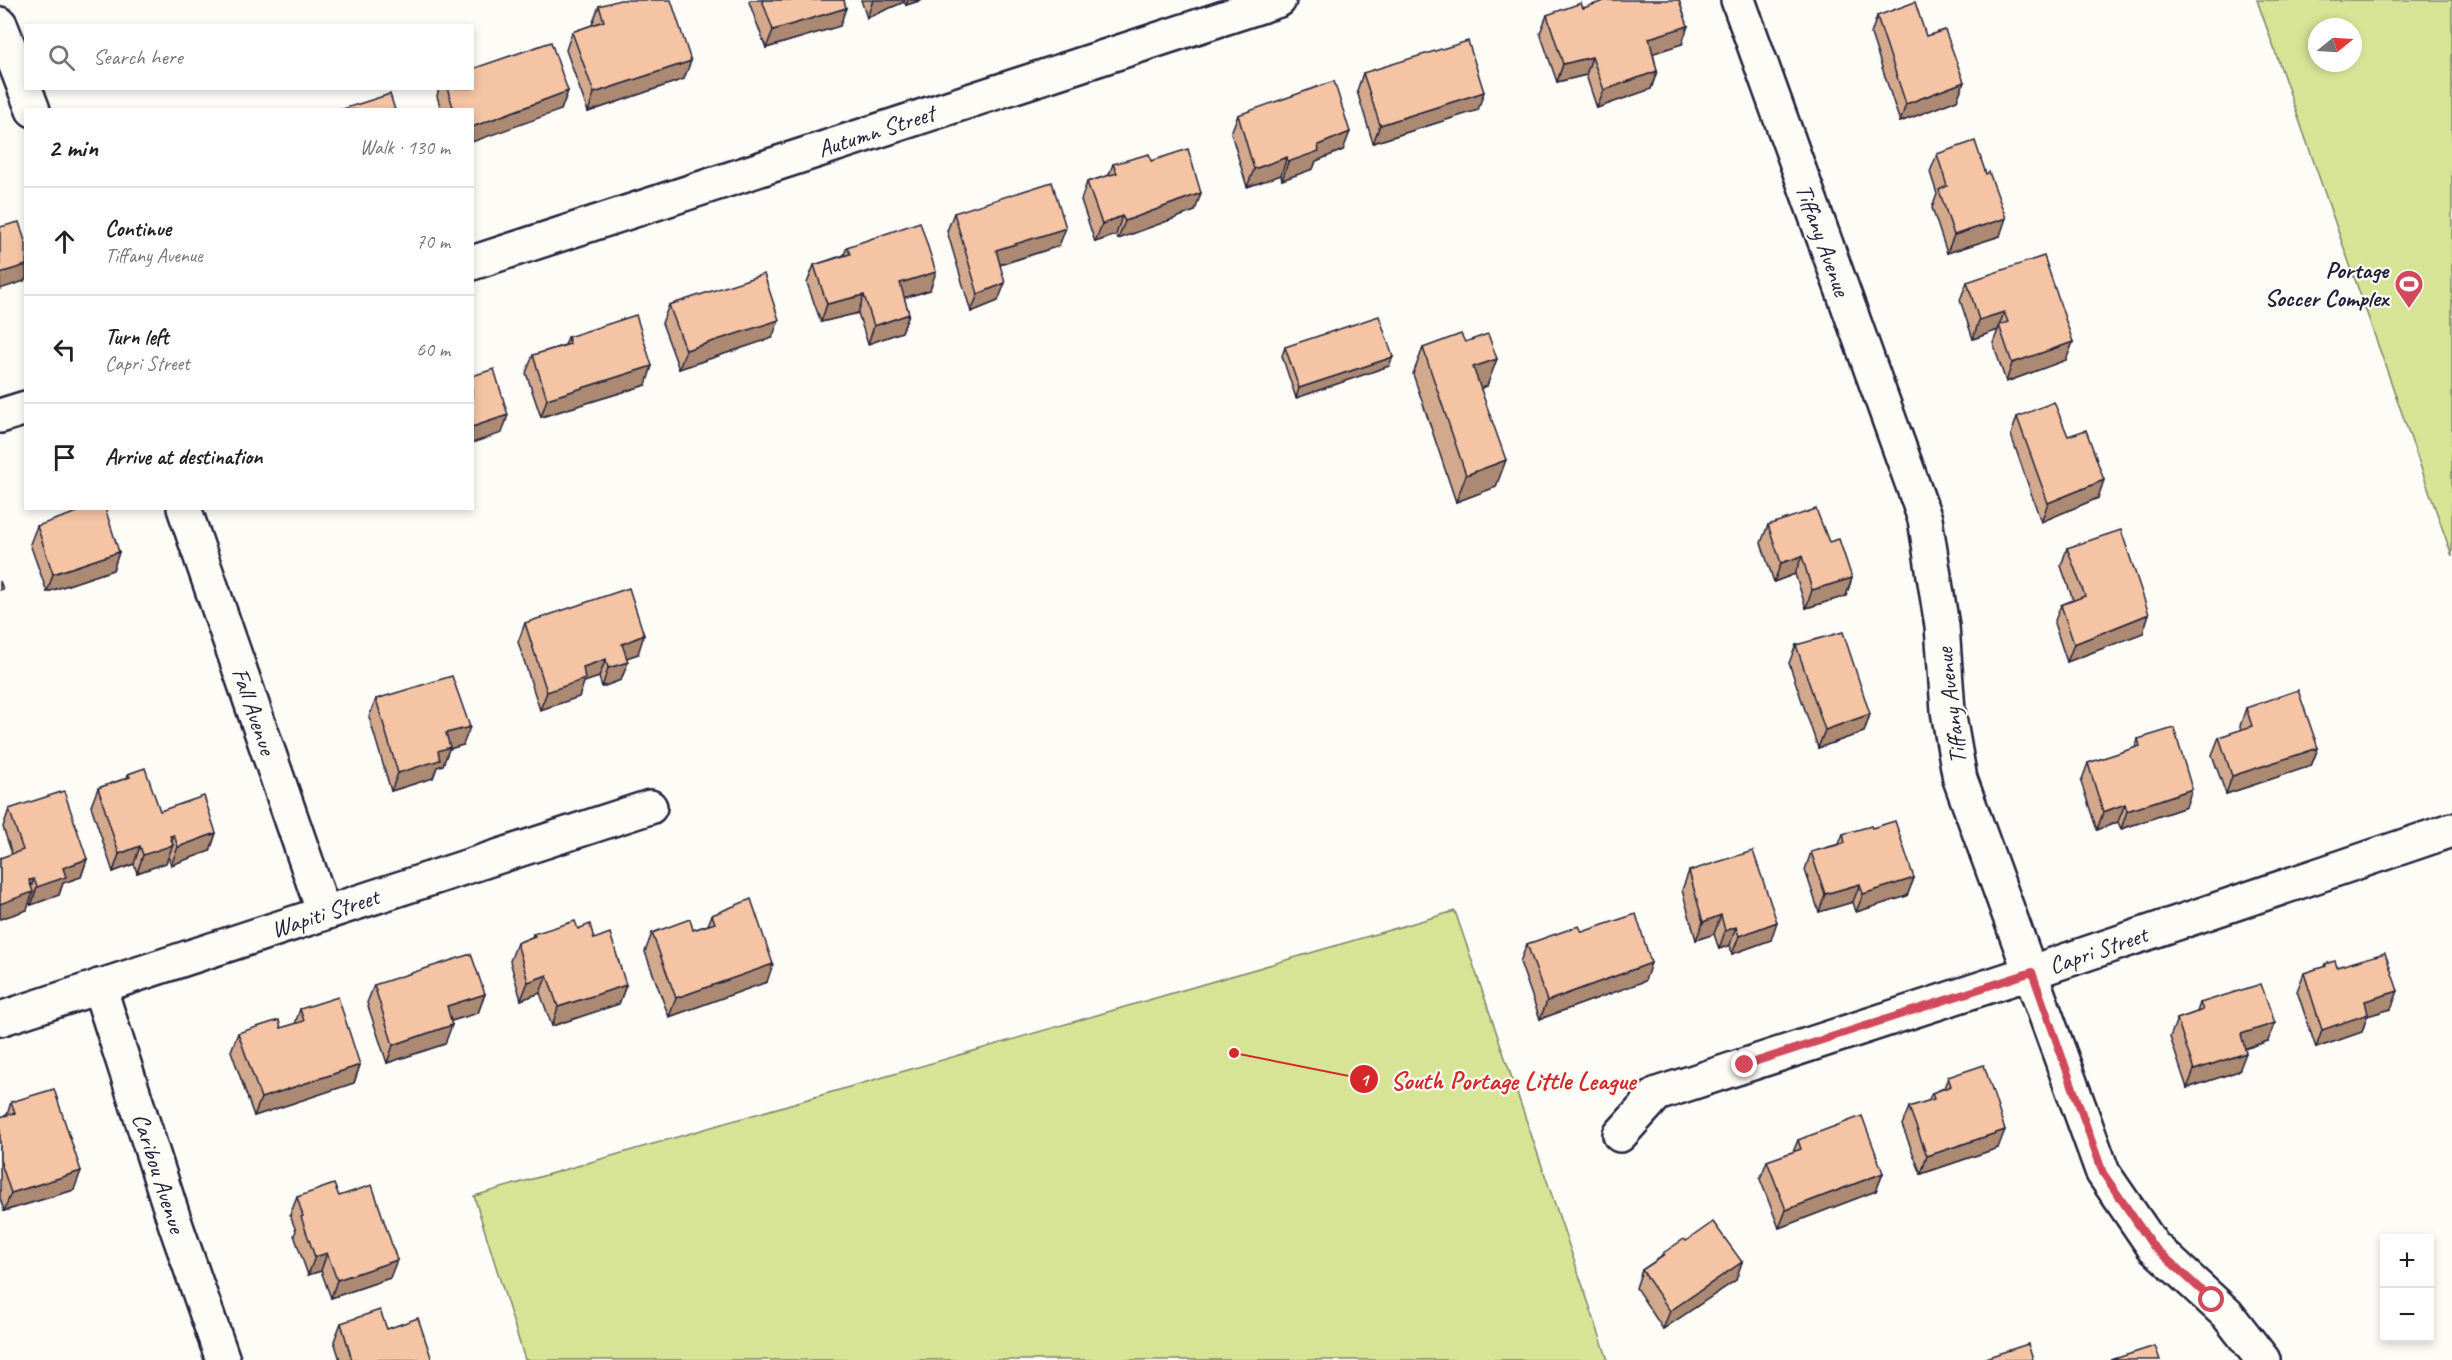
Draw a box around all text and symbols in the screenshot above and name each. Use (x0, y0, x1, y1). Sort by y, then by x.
north arrow (2308, 18, 2362, 72)
search box (24, 24, 474, 90)
icon: search (45, 41, 78, 74)
text: Search here (93, 43, 183, 71)
street label: Autumn Street (814, 97, 941, 164)
text: 2 min (48, 131, 98, 164)
text: Walk · 130 m (360, 135, 450, 160)
street label: Tiffany Avenue (1789, 180, 1858, 302)
text: Continue (105, 215, 171, 243)
icon: ahead (48, 225, 81, 258)
text: 70 m (416, 229, 450, 254)
text: Tiffany Avenue (105, 243, 202, 268)
place label: Portage Soccer Complex (2264, 255, 2390, 313)
sports icon: Portage Soccer Complex (2393, 268, 2425, 310)
text: Turn left (105, 323, 169, 351)
icon: left (48, 333, 81, 366)
text: 60 m (416, 337, 450, 362)
text: Capri Street (105, 351, 190, 376)
icon: arrive (48, 441, 81, 474)
text: Arrive at destination (105, 443, 262, 471)
street label: Tiffany Avenue (1929, 644, 1973, 766)
street label: Fall Avenue (225, 664, 284, 760)
street label: Wapiti Street (267, 881, 385, 944)
street label: Capri Street (2045, 919, 2153, 981)
route end (1731, 1051, 1757, 1077)
callout: South Portage Little League (1349, 1057, 1647, 1101)
text: South Portage Little League (1390, 1064, 1638, 1097)
text: 1 (1360, 1069, 1370, 1091)
street label: Caribou Avenue (126, 1109, 193, 1239)
map controls (2380, 1234, 2434, 1342)
button: + (2380, 1234, 2434, 1288)
route start (2198, 1286, 2224, 1312)
button: − (2380, 1288, 2434, 1342)

